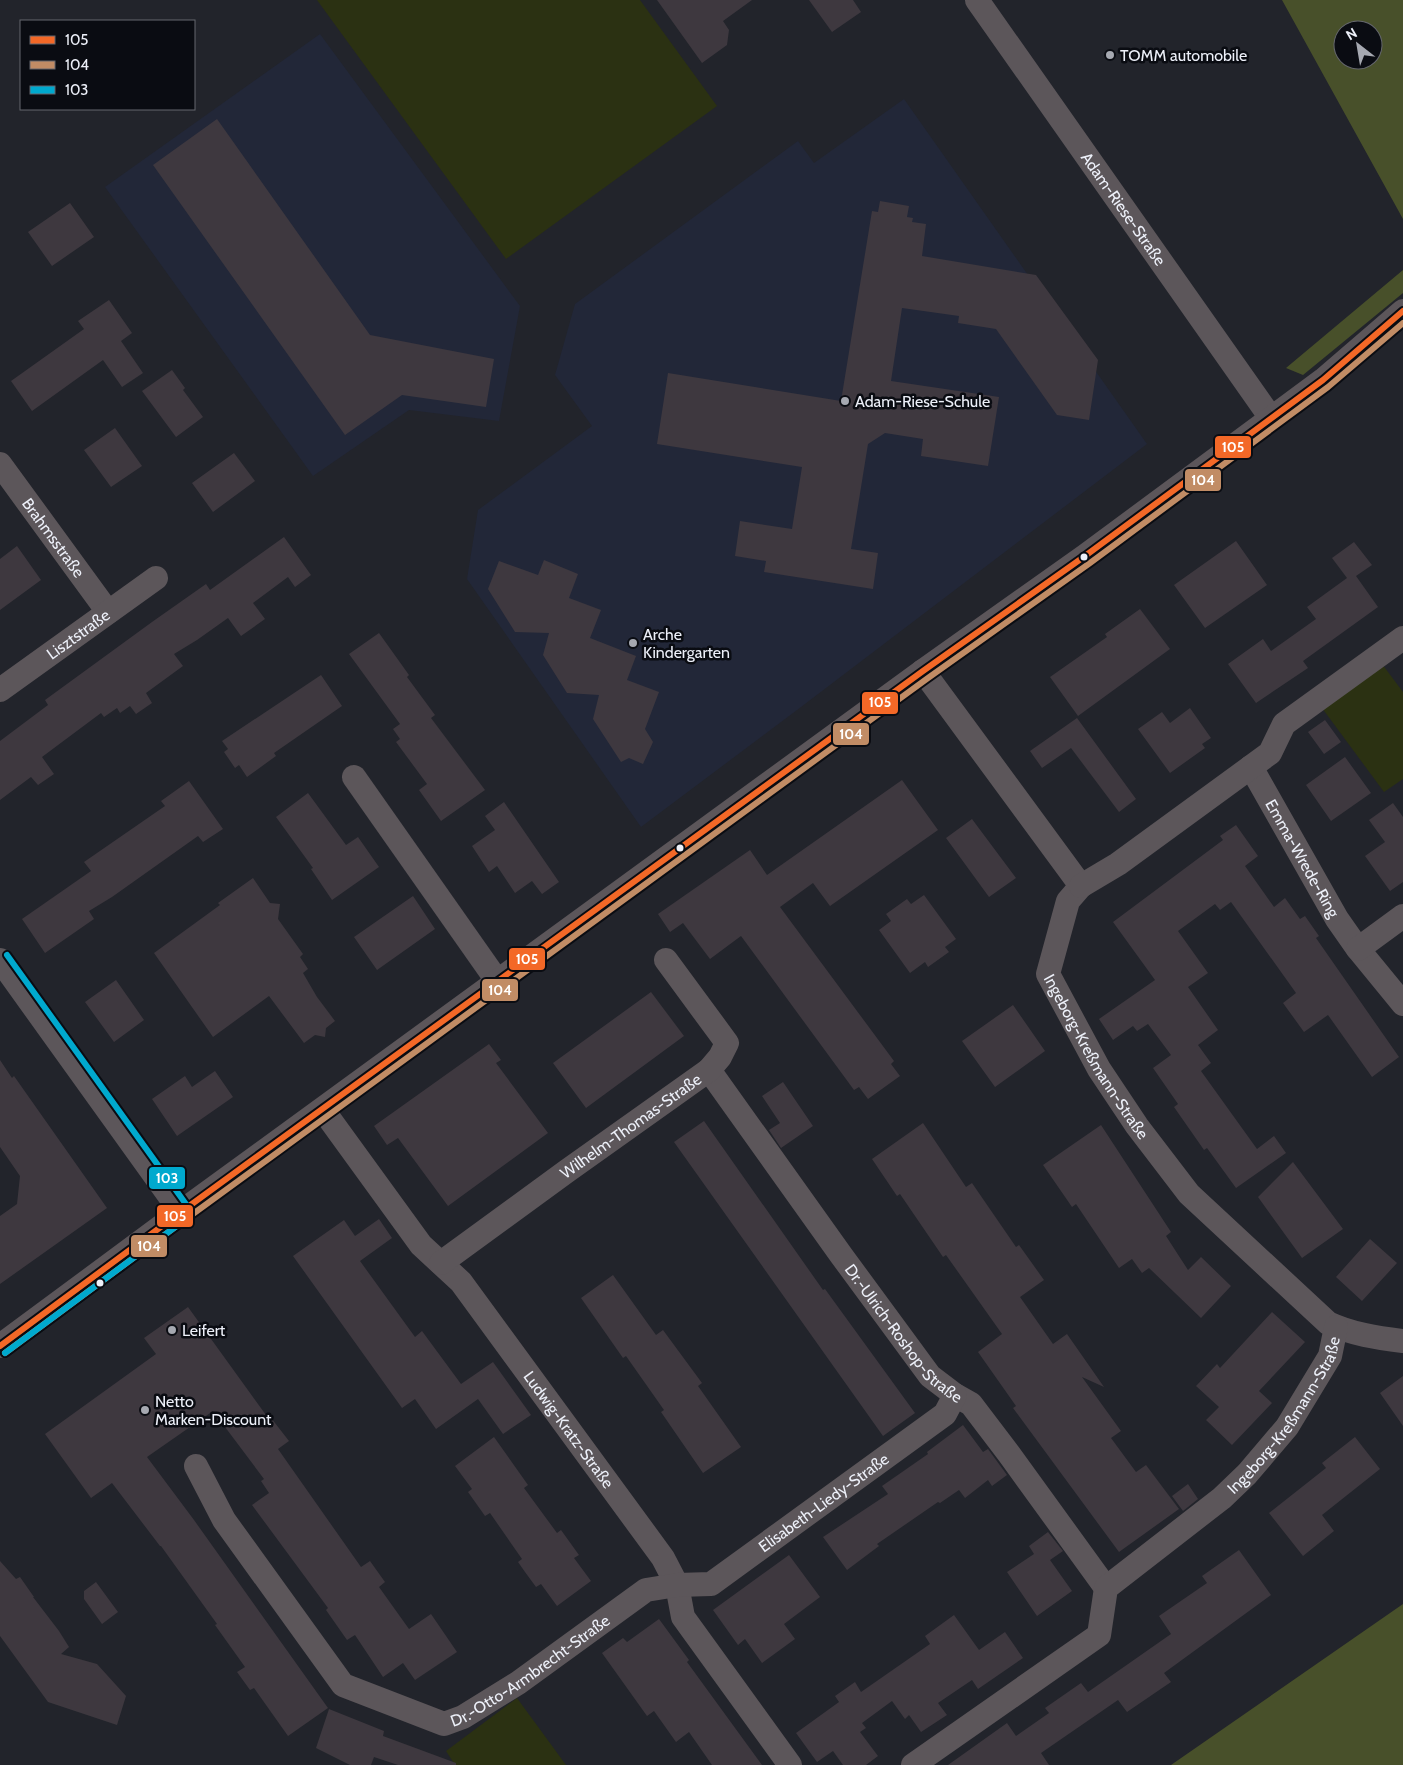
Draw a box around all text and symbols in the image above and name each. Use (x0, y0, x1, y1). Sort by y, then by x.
legend (20, 20, 195, 110)
north arrow (1333, 20, 1383, 70)
text: N (1342, 24, 1360, 44)
text: 105 (65, 31, 88, 49)
place label: TOMM automobile (1120, 46, 1247, 65)
marker: TOMM automobile (1104, 49, 1116, 61)
text: 104 (65, 56, 89, 74)
text: 103 (65, 81, 88, 99)
street label: Adam-Riese-Straße (1077, 148, 1170, 269)
place label: Adam-Riese-Schule (855, 392, 990, 411)
marker: Adam-Riese-Schule (839, 395, 851, 407)
line badge: 105 (1214, 435, 1252, 459)
text: 105 (1222, 438, 1244, 456)
line badge: 104 (1184, 468, 1222, 492)
text: 104 (1191, 471, 1215, 489)
street label: Brahmsstraße (18, 494, 89, 581)
unlabelled marker (1079, 552, 1089, 562)
street label: Lisztstraße (43, 605, 113, 663)
place label: Arche Kindergarten (643, 625, 730, 662)
marker: Arche Kindergarten (627, 637, 639, 649)
line badge: 105 (861, 691, 899, 715)
text: 105 (869, 693, 891, 711)
line badge: 104 (832, 722, 870, 746)
text: 104 (839, 725, 863, 743)
street label: Emma-Wrede-Ring (1262, 796, 1344, 922)
unlabelled marker (675, 843, 685, 853)
line badge: 105 (508, 947, 546, 971)
text: 105 (516, 950, 538, 968)
street label: Ingeborg-Kreßmann-Straße (1040, 971, 1153, 1143)
line badge: 104 (481, 978, 519, 1002)
text: 104 (488, 981, 512, 999)
street label: Wilhelm-Thomas-Straße (556, 1069, 705, 1182)
line badge: 103 (148, 1166, 186, 1190)
text: 103 (156, 1169, 178, 1187)
line badge: 105 (156, 1204, 194, 1228)
text: 105 (164, 1207, 186, 1225)
line badge: 104 (130, 1234, 168, 1258)
text: 104 (137, 1237, 161, 1255)
street label: Dr.-Ulrich-Roshop-Straße (841, 1260, 965, 1407)
unlabelled marker (95, 1278, 105, 1288)
place label: Leifert (182, 1321, 226, 1340)
marker: Leifert (166, 1324, 178, 1336)
street label: Ingeborg-Kreßmann-Straße (1223, 1335, 1343, 1498)
street label: Ludwig-Kratz-Straße (520, 1367, 618, 1492)
place label: Netto Marken-Discount (155, 1392, 272, 1429)
marker: Netto Marken-Discount (139, 1404, 151, 1416)
street label: Elisabeth-Liedy-Straße (755, 1449, 892, 1556)
street label: Dr.-Otto-Armbrecht-Straße (448, 1610, 613, 1730)

